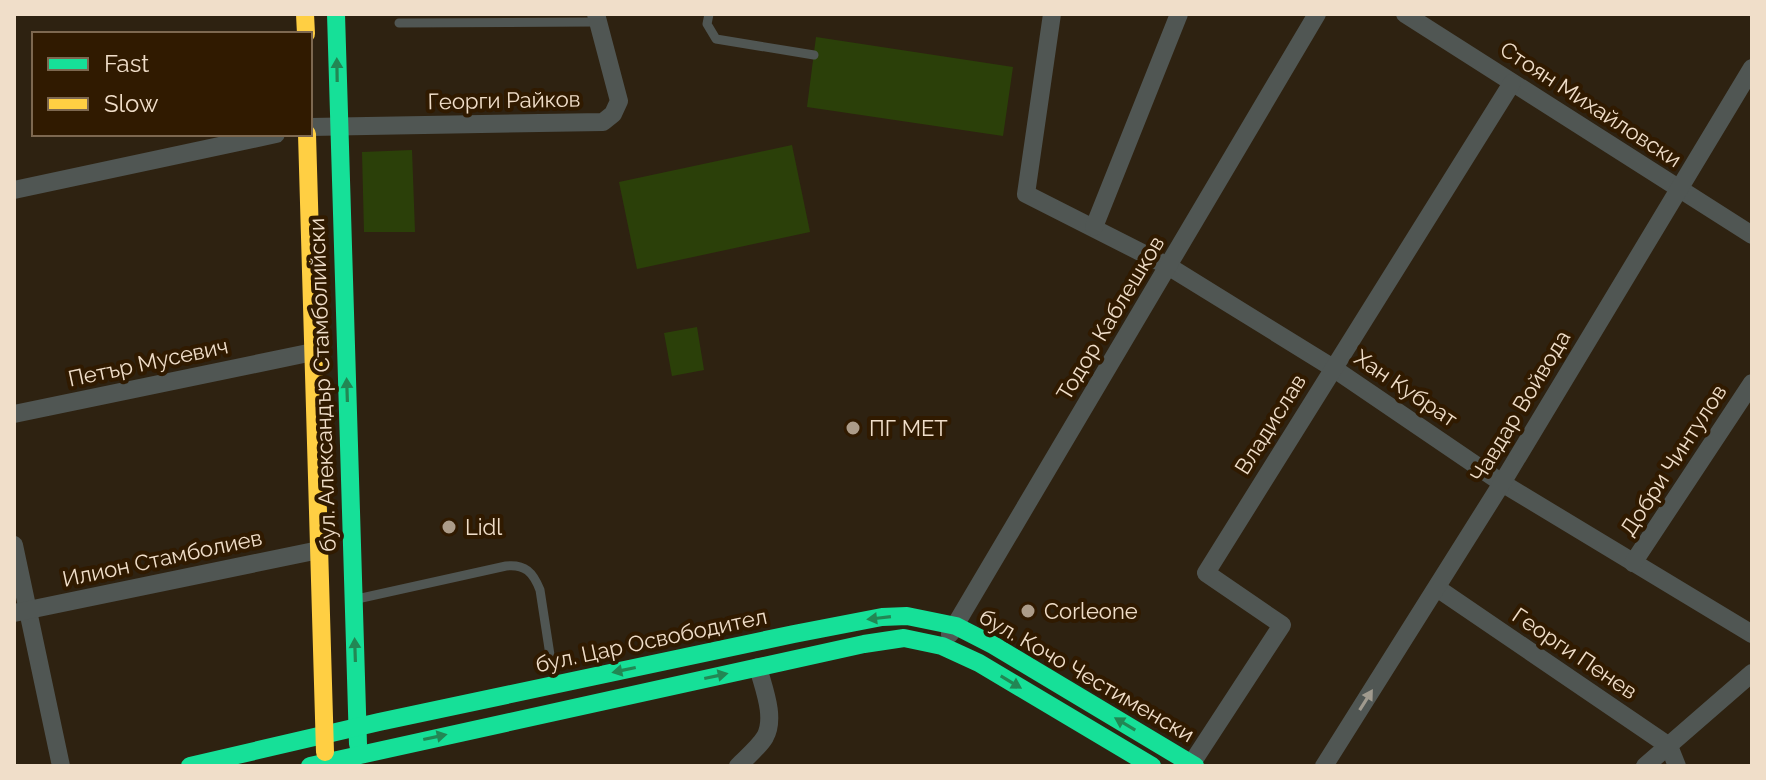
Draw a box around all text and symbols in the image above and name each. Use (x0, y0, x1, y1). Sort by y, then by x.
legend (32, 32, 312, 136)
street label: Стоян Михайловски (1495, 36, 1687, 172)
text: Fast (104, 49, 149, 78)
one-way arrow (331, 57, 343, 82)
street label: Георги Райков (427, 86, 581, 114)
text: Slow (104, 89, 159, 118)
street label: бул. Александър Стамболийски (303, 218, 341, 552)
street label: Тодор Каблешков (1051, 231, 1169, 405)
street label: Чавдар Войвода (1464, 325, 1576, 487)
street label: Петър Мусевич (66, 332, 230, 392)
street label: Хан Кубрат (1350, 344, 1463, 432)
street label: Владислав (1229, 369, 1311, 479)
one-way arrow (340, 377, 353, 402)
street label: Добри Чинтулов (1614, 380, 1732, 540)
place label: ПГ МЕТ (869, 415, 948, 441)
marker: ПГ МЕТ (844, 419, 862, 437)
place label: Lidl (465, 514, 502, 540)
marker: Lidl (440, 518, 458, 536)
street label: Илион Стамболиев (60, 524, 264, 592)
place label: Corleone (1044, 598, 1138, 624)
marker: Corleone (1019, 602, 1037, 620)
street label: Георги Пенев (1508, 602, 1642, 704)
street label: бул. Цар Освободител (533, 603, 769, 677)
street label: бул. Кочо Честименски (975, 603, 1199, 747)
one-way arrow (866, 612, 891, 625)
one-way arrow (348, 637, 361, 662)
one-way arrow (611, 664, 636, 677)
one-way arrow (704, 669, 729, 682)
one-way arrow (1000, 675, 1022, 689)
one-way arrow (1358, 689, 1372, 711)
one-way arrow (1114, 717, 1136, 731)
one-way arrow (423, 730, 448, 743)

